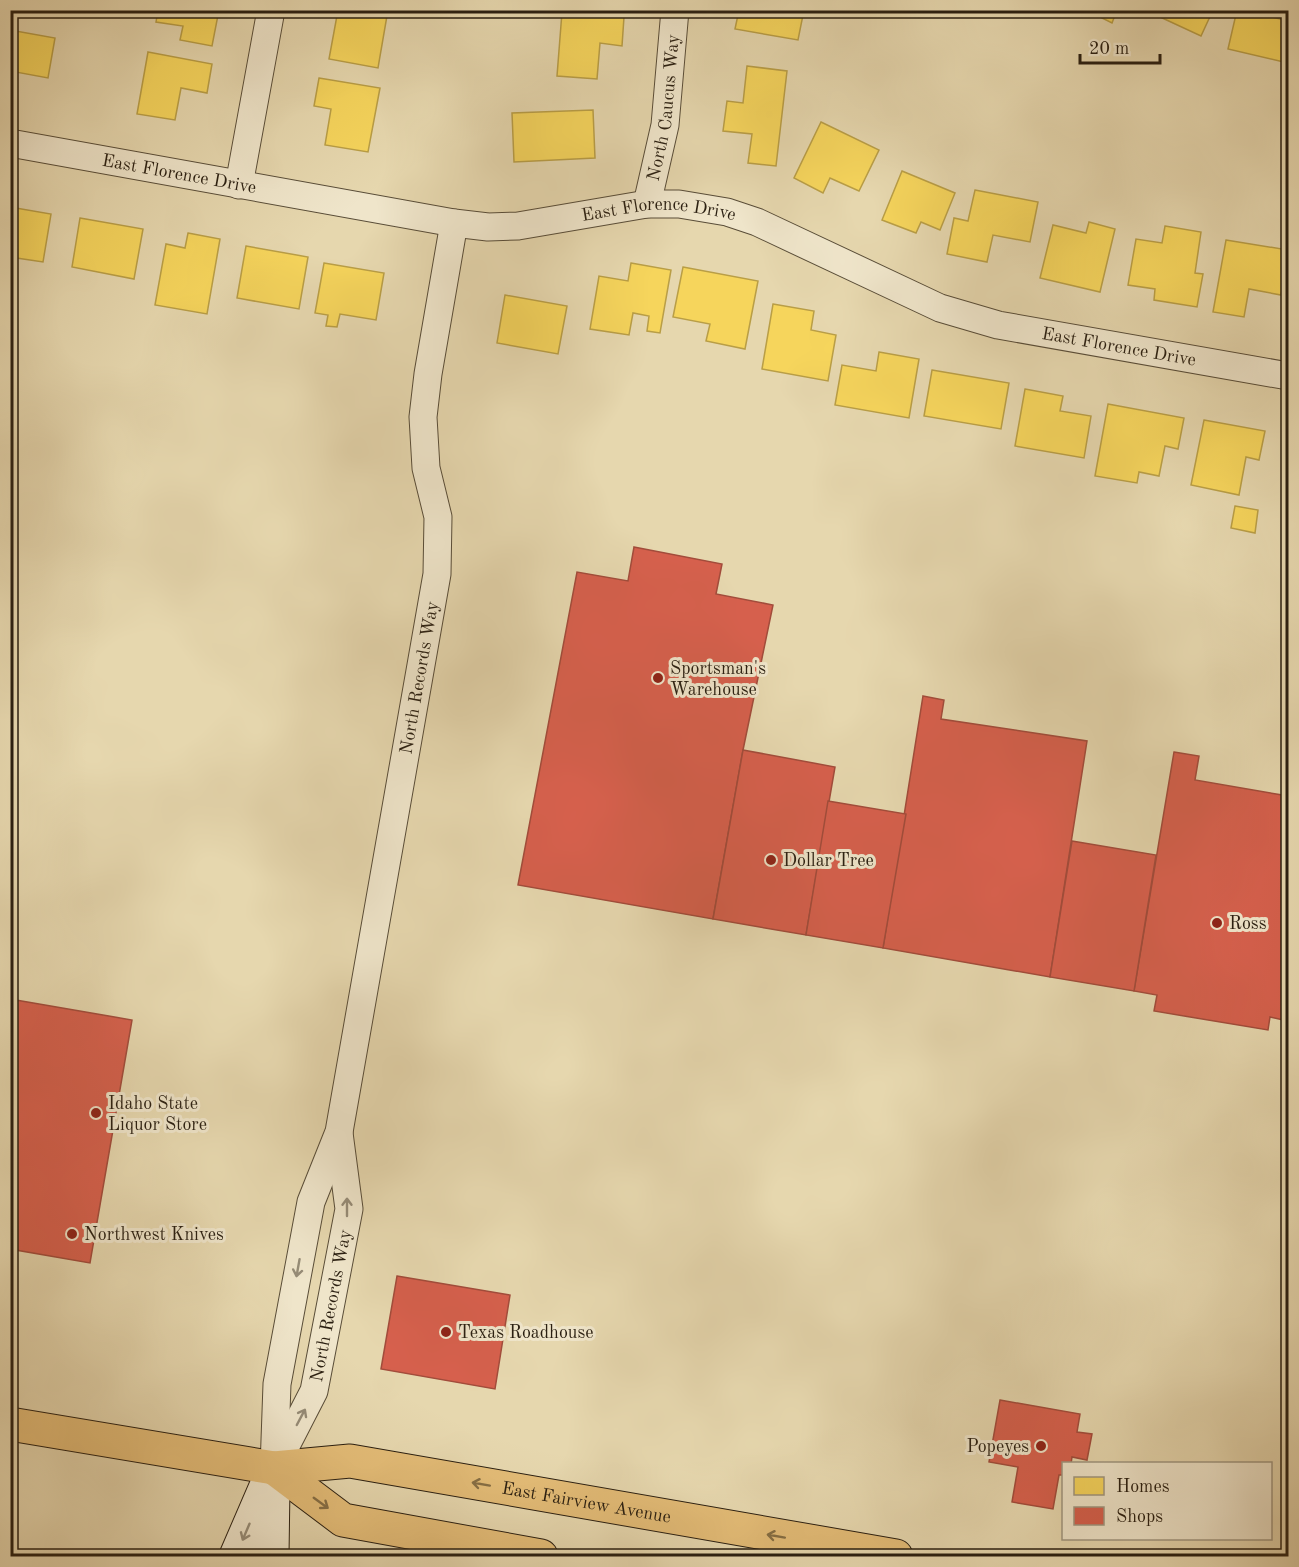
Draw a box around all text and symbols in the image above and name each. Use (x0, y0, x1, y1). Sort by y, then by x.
scale bar (1080, 27, 1160, 65)
street label: North Caucus Way (645, 33, 683, 183)
text: 20 m (1089, 40, 1129, 58)
street label: East Florence Drive (101, 152, 258, 197)
street label: East Florence Drive (580, 196, 738, 225)
street label: East Florence Drive (1040, 325, 1197, 370)
street label: North Records Way (398, 599, 442, 756)
place label: Sportsman's Warehouse (670, 660, 766, 699)
marker: Sportsman's Warehouse (651, 671, 665, 685)
place label: Dollar Tree (783, 852, 874, 870)
marker: Dollar Tree (764, 853, 778, 867)
place label: Ross (1229, 915, 1267, 933)
marker: Ross (1210, 916, 1224, 930)
place label: Idaho State Liquor Store (108, 1095, 207, 1134)
marker: Idaho State Liquor Store (89, 1106, 103, 1120)
one-way arrow (341, 1198, 353, 1218)
place label: Northwest Knives (84, 1226, 224, 1244)
marker: Northwest Knives (65, 1227, 79, 1241)
street label: North Records Way (308, 1227, 355, 1383)
one-way arrow (293, 1257, 304, 1277)
place label: Texas Roadhouse (458, 1324, 594, 1342)
marker: Texas Roadhouse (439, 1325, 453, 1339)
one-way arrow (296, 1408, 307, 1426)
place label: Popeyes (966, 1438, 1029, 1456)
marker: Popeyes (1034, 1439, 1048, 1453)
legend (1062, 1462, 1272, 1540)
one-way arrow (471, 1478, 491, 1489)
text: Homes (1116, 1478, 1170, 1496)
street label: East Fairview Avenue (500, 1480, 672, 1527)
one-way arrow (312, 1497, 328, 1509)
text: Shops (1116, 1508, 1163, 1526)
one-way arrow (240, 1522, 252, 1540)
one-way arrow (767, 1530, 787, 1541)

